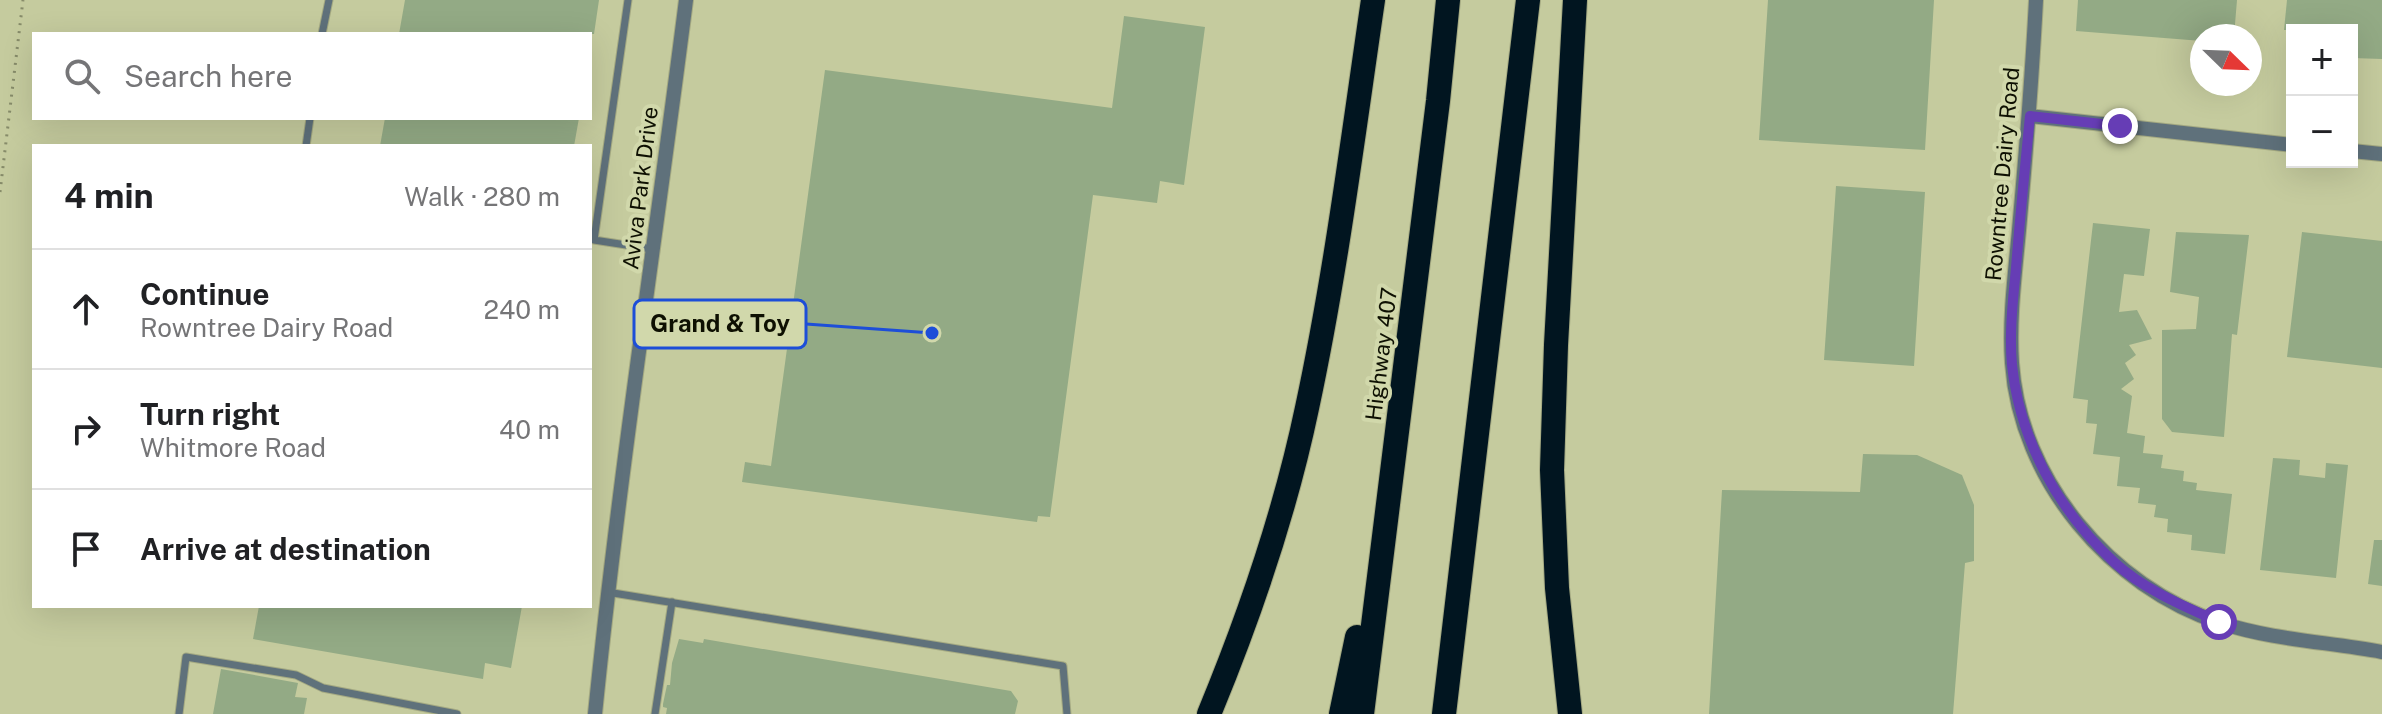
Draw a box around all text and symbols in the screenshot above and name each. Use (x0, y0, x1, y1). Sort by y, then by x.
north arrow (2190, 24, 2262, 96)
map controls (2286, 24, 2358, 168)
button: + (2286, 24, 2358, 96)
search box (32, 32, 592, 120)
icon: search (60, 54, 104, 98)
text: Search here (124, 58, 292, 94)
street label: Rowntree Dairy Road (1980, 66, 2024, 282)
button: − (2286, 96, 2358, 168)
street label: Aviva Park Drive (617, 105, 663, 271)
route end (2102, 108, 2138, 144)
text: 4 min (64, 176, 154, 216)
text: Walk · 280 m (404, 181, 560, 212)
text: Continue (140, 276, 270, 312)
street label: Highway 407 (1360, 286, 1402, 422)
icon: ahead (64, 287, 108, 331)
text: 240 m (483, 294, 560, 325)
callout: Grand & Toy (634, 300, 806, 348)
text: Grand & Toy (650, 309, 790, 337)
text: Rowntree Dairy Road (140, 312, 393, 343)
text: Turn right (140, 396, 280, 432)
icon: right (64, 407, 108, 451)
text: 40 m (499, 414, 560, 445)
text: Whitmore Road (140, 432, 326, 463)
icon: arrive (64, 527, 108, 571)
text: Arrive at destination (140, 531, 431, 567)
route start (2201, 604, 2237, 640)

